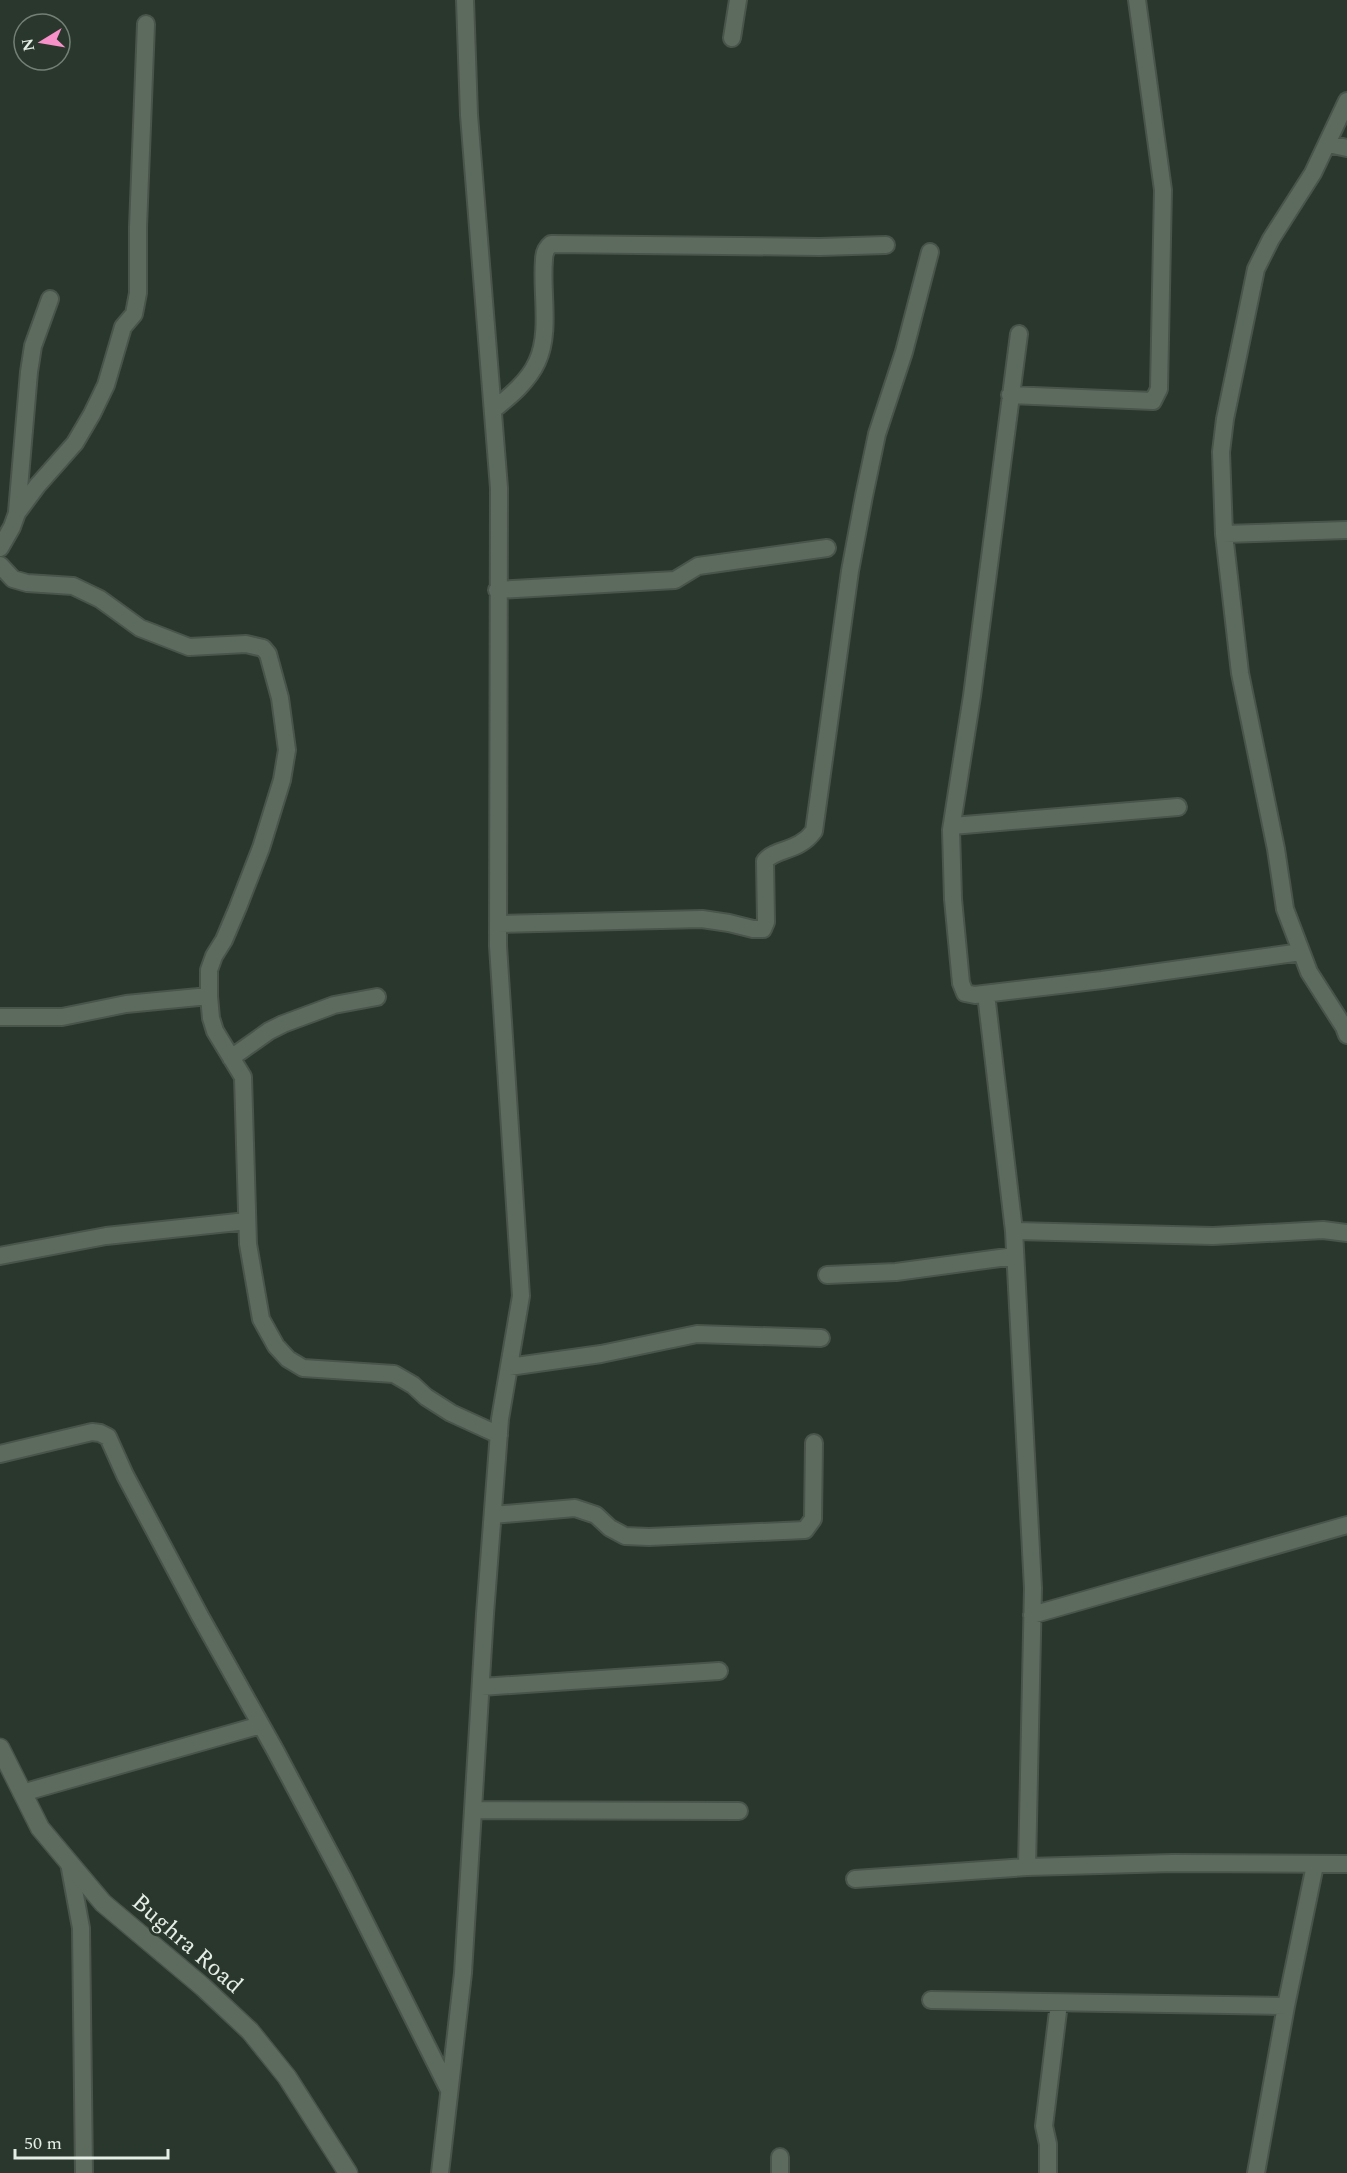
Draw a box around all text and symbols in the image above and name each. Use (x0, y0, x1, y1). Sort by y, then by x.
north arrow (12, 12, 72, 72)
text: N (15, 36, 41, 53)
street label: Bughra Road (123, 1885, 251, 2003)
scale bar (15, 2122, 168, 2160)
text: 50 m (24, 2130, 62, 2157)

